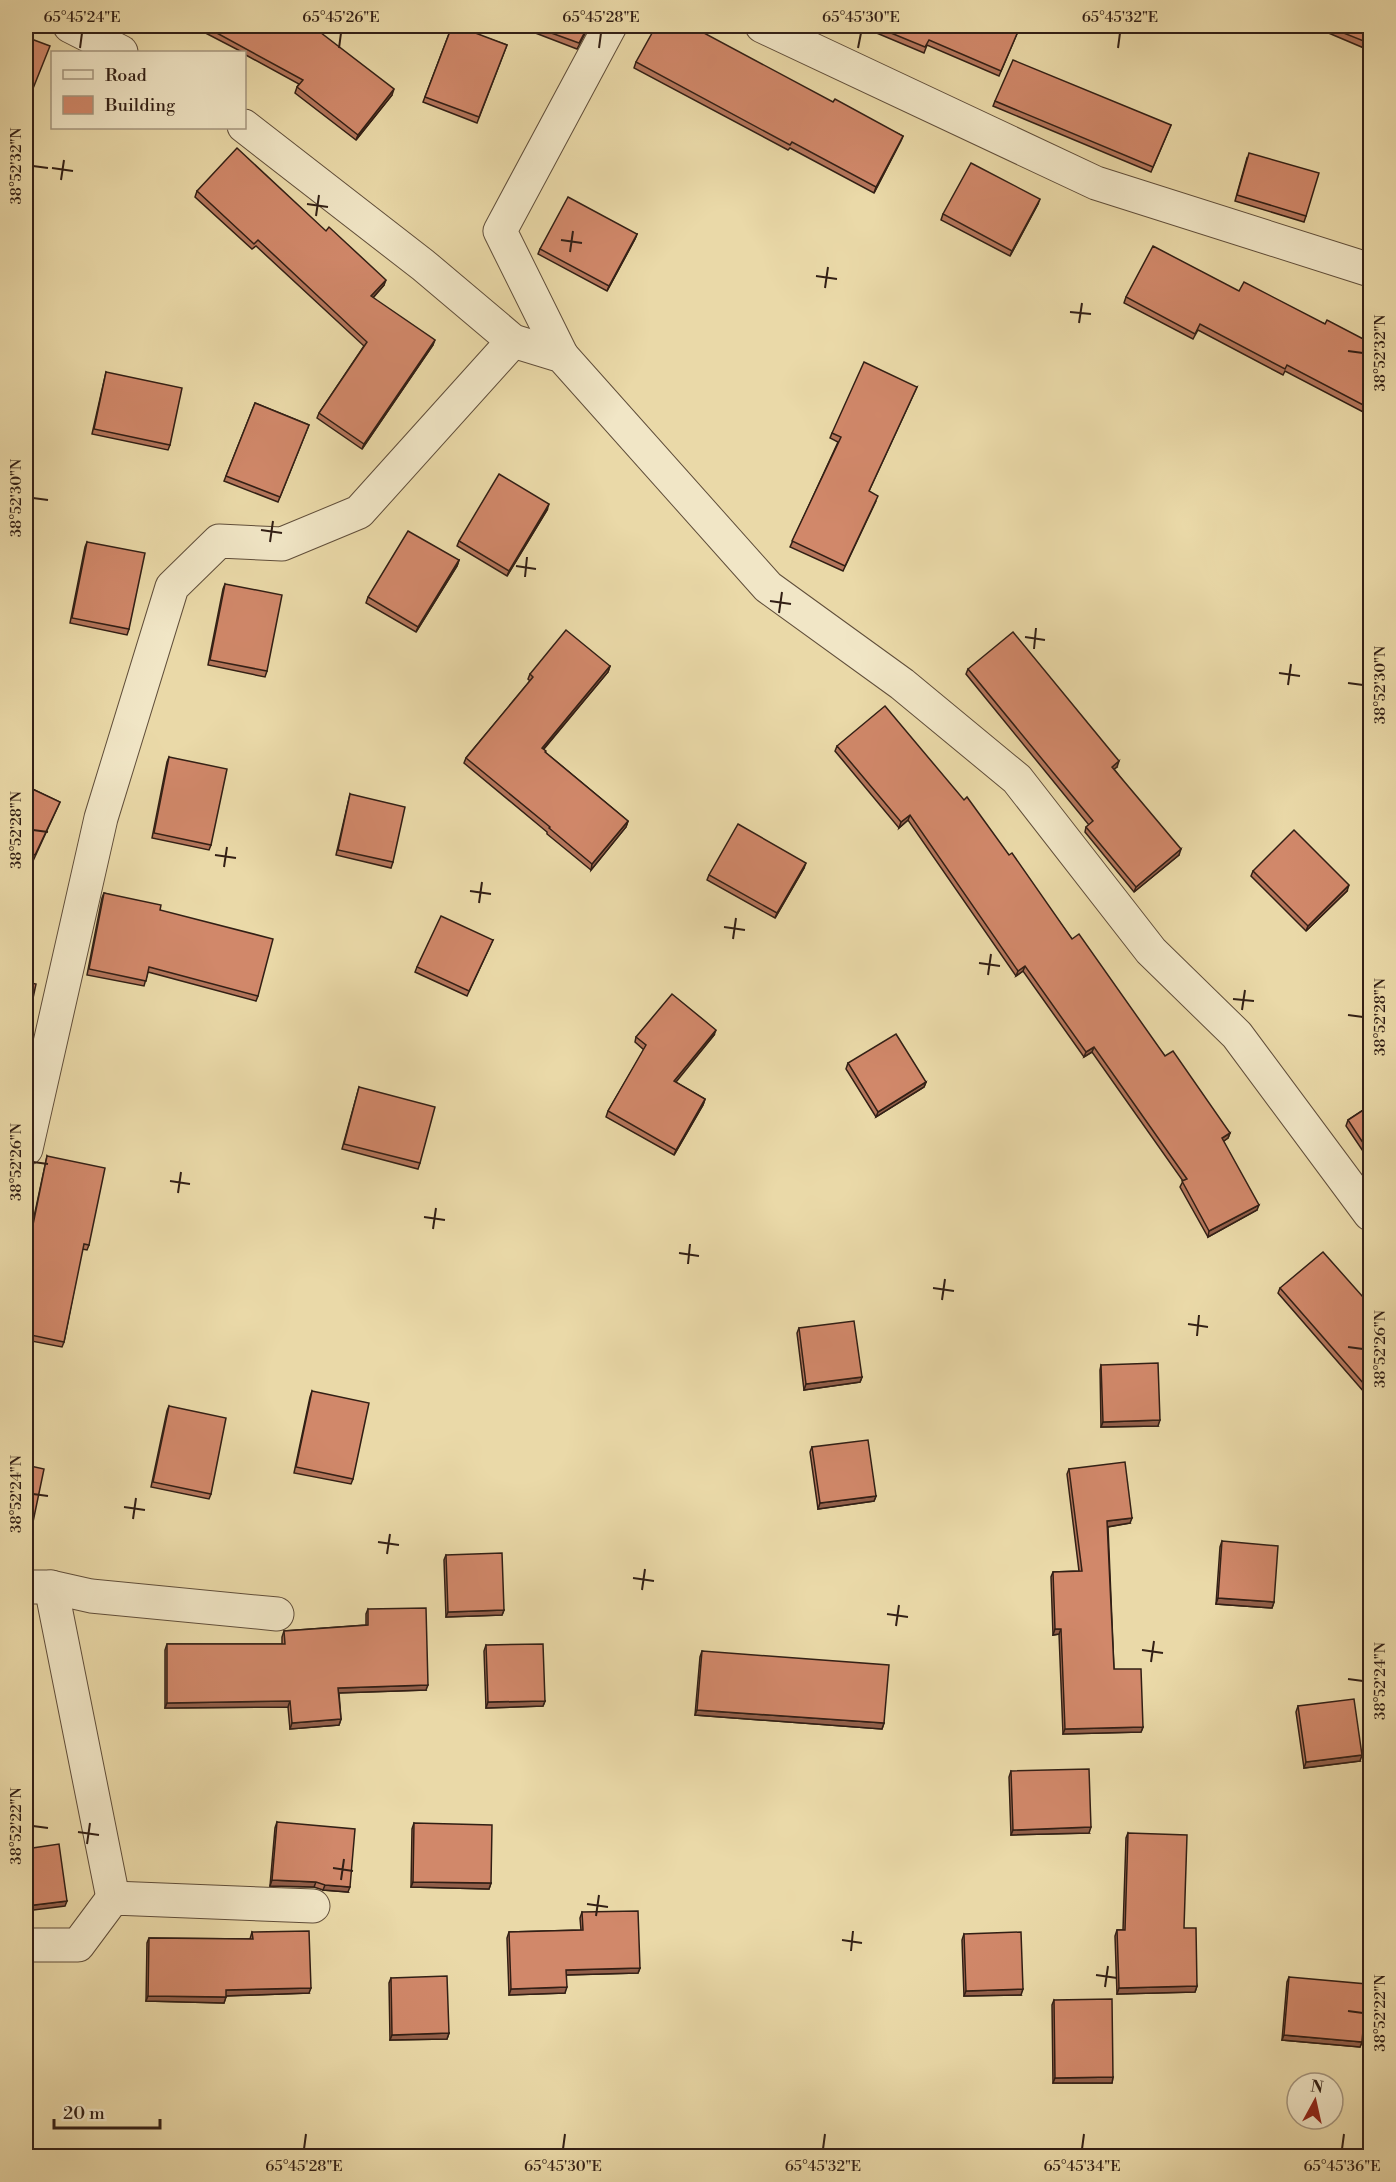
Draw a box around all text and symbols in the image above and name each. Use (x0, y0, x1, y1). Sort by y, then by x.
text: 65°45'24"E (43, 8, 121, 27)
text: 65°45'26"E (302, 8, 380, 27)
text: 65°45'28"E (562, 8, 640, 27)
text: 65°45'30"E (822, 8, 900, 27)
text: 65°45'32"E (1082, 8, 1158, 27)
legend (51, 51, 246, 129)
text: Road (105, 64, 148, 87)
text: Building (104, 94, 176, 117)
text: 38°52'32"N (7, 127, 26, 205)
text: 38°52'32"N (1371, 314, 1390, 392)
text: 38°52'30"N (7, 459, 26, 537)
text: 38°52'30"N (1371, 646, 1390, 724)
text: 38°52'28"N (7, 791, 26, 869)
text: 38°52'28"N (1371, 978, 1390, 1056)
text: 38°52'26"N (7, 1123, 26, 1201)
text: 38°52'26"N (1371, 1310, 1390, 1388)
text: 38°52'24"N (7, 1455, 26, 1533)
text: 38°52'24"N (1371, 1642, 1390, 1720)
text: 38°52'22"N (7, 1787, 26, 1865)
text: 38°52'22"N (1371, 1974, 1390, 2052)
north arrow (1285, 2071, 1345, 2131)
text: N (1309, 2076, 1325, 2098)
scale bar (54, 2092, 160, 2130)
text: 20 m (63, 2102, 105, 2125)
text: 65°45'28"E (265, 2157, 343, 2176)
text: 65°45'30"E (524, 2157, 602, 2176)
text: 65°45'32"E (785, 2157, 861, 2176)
text: 65°45'34"E (1043, 2157, 1121, 2176)
text: 65°45'36"E (1303, 2157, 1381, 2176)

